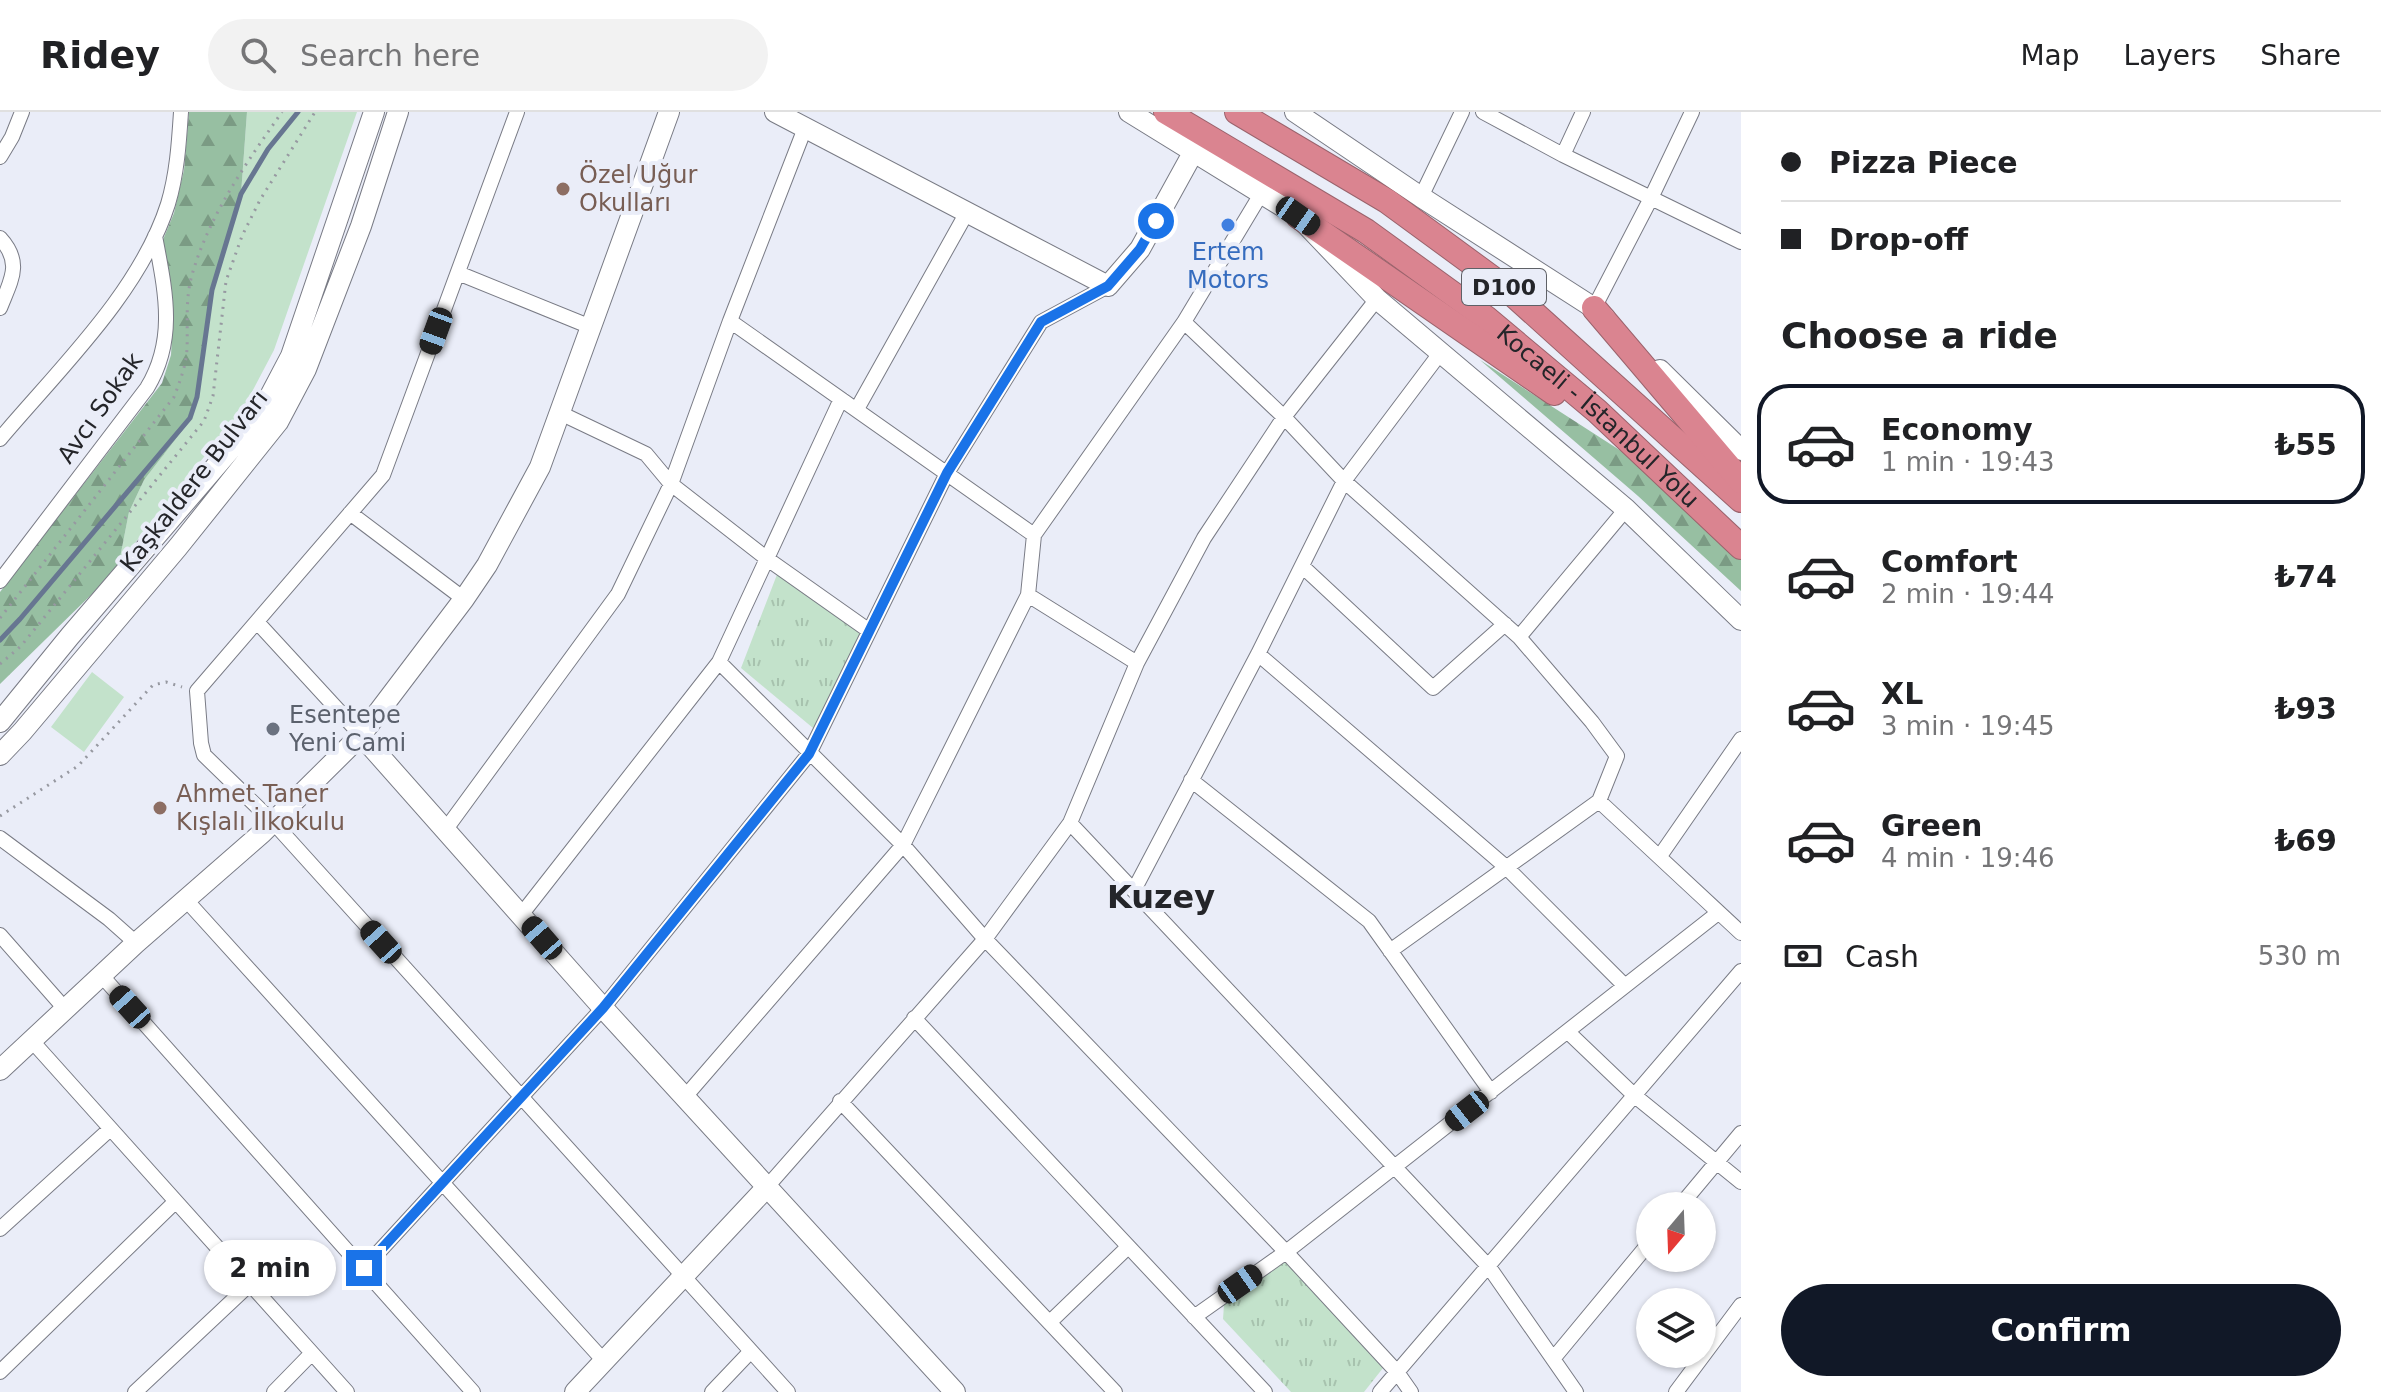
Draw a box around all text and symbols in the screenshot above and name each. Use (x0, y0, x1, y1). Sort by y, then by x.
search box (208, 19, 768, 91)
text: Ridey (40, 33, 160, 77)
icon: search (236, 33, 280, 77)
text: Search here (300, 38, 480, 73)
text: Map (2020, 39, 2080, 72)
text: Layers (2124, 39, 2216, 72)
text: Share (2260, 39, 2341, 72)
text: Pizza Piece (1829, 145, 2018, 180)
place label: Özel Uğur Okulları (579, 160, 698, 217)
marker: Özel Uğur Okulları (554, 180, 572, 198)
car (1271, 192, 1325, 240)
route start (1138, 203, 1174, 239)
marker: Ertem Motors (1219, 216, 1237, 234)
text: Drop-off (1829, 222, 1968, 257)
place label: Ertem Motors (1187, 238, 1269, 294)
road number: D100 (1462, 269, 1546, 305)
car (417, 304, 455, 358)
text: Choose a ride (1781, 315, 2058, 356)
street label: Kocaeli - İstanbul Yolu (1491, 319, 1705, 514)
street label: Avcı Sokak (52, 347, 148, 469)
street label: Kaşkaldere Bulvarı (114, 385, 274, 577)
icon: car (1785, 408, 1857, 480)
text: Economy (1881, 412, 2033, 447)
text: ₺55 (2274, 427, 2337, 462)
text: 1 min · 19:43 (1881, 447, 2055, 477)
icon: car (1785, 540, 1857, 612)
text: Comfort (1881, 544, 2018, 579)
text: ₺74 (2274, 559, 2337, 594)
text: 2 min · 19:44 (1881, 579, 2055, 609)
icon: car (1785, 672, 1857, 744)
text: XL (1881, 676, 1923, 711)
text: ₺93 (2274, 691, 2337, 726)
place label: Esentepe Yeni Cami (288, 701, 406, 757)
text: 3 min · 19:45 (1881, 711, 2055, 741)
marker: Esentepe Yeni Cami (264, 720, 282, 738)
place label: Ahmet Taner Kışlalı İlkokulu (176, 780, 345, 836)
marker: Ahmet Taner Kışlalı İlkokulu (151, 799, 169, 817)
icon: car (1785, 804, 1857, 876)
text: Green (1881, 808, 1982, 843)
text: ₺69 (2274, 823, 2337, 858)
text: 4 min · 19:46 (1881, 843, 2055, 873)
district label: Kuzey (1107, 878, 1215, 916)
car (517, 912, 567, 964)
car (356, 916, 406, 968)
icon: cash (1781, 934, 1825, 978)
text: Cash (1845, 939, 1919, 974)
text: 530 m (2258, 941, 2341, 971)
car (105, 981, 155, 1033)
car (1441, 1087, 1493, 1135)
north arrow (1636, 1192, 1716, 1272)
map controls (1636, 1192, 1716, 1368)
callout: 2 min (204, 1240, 336, 1296)
route end (346, 1250, 382, 1286)
text: 2 min (229, 1253, 311, 1283)
car (1213, 1260, 1267, 1308)
button: Confirm (1781, 1284, 2341, 1376)
button: layers (1636, 1288, 1716, 1368)

